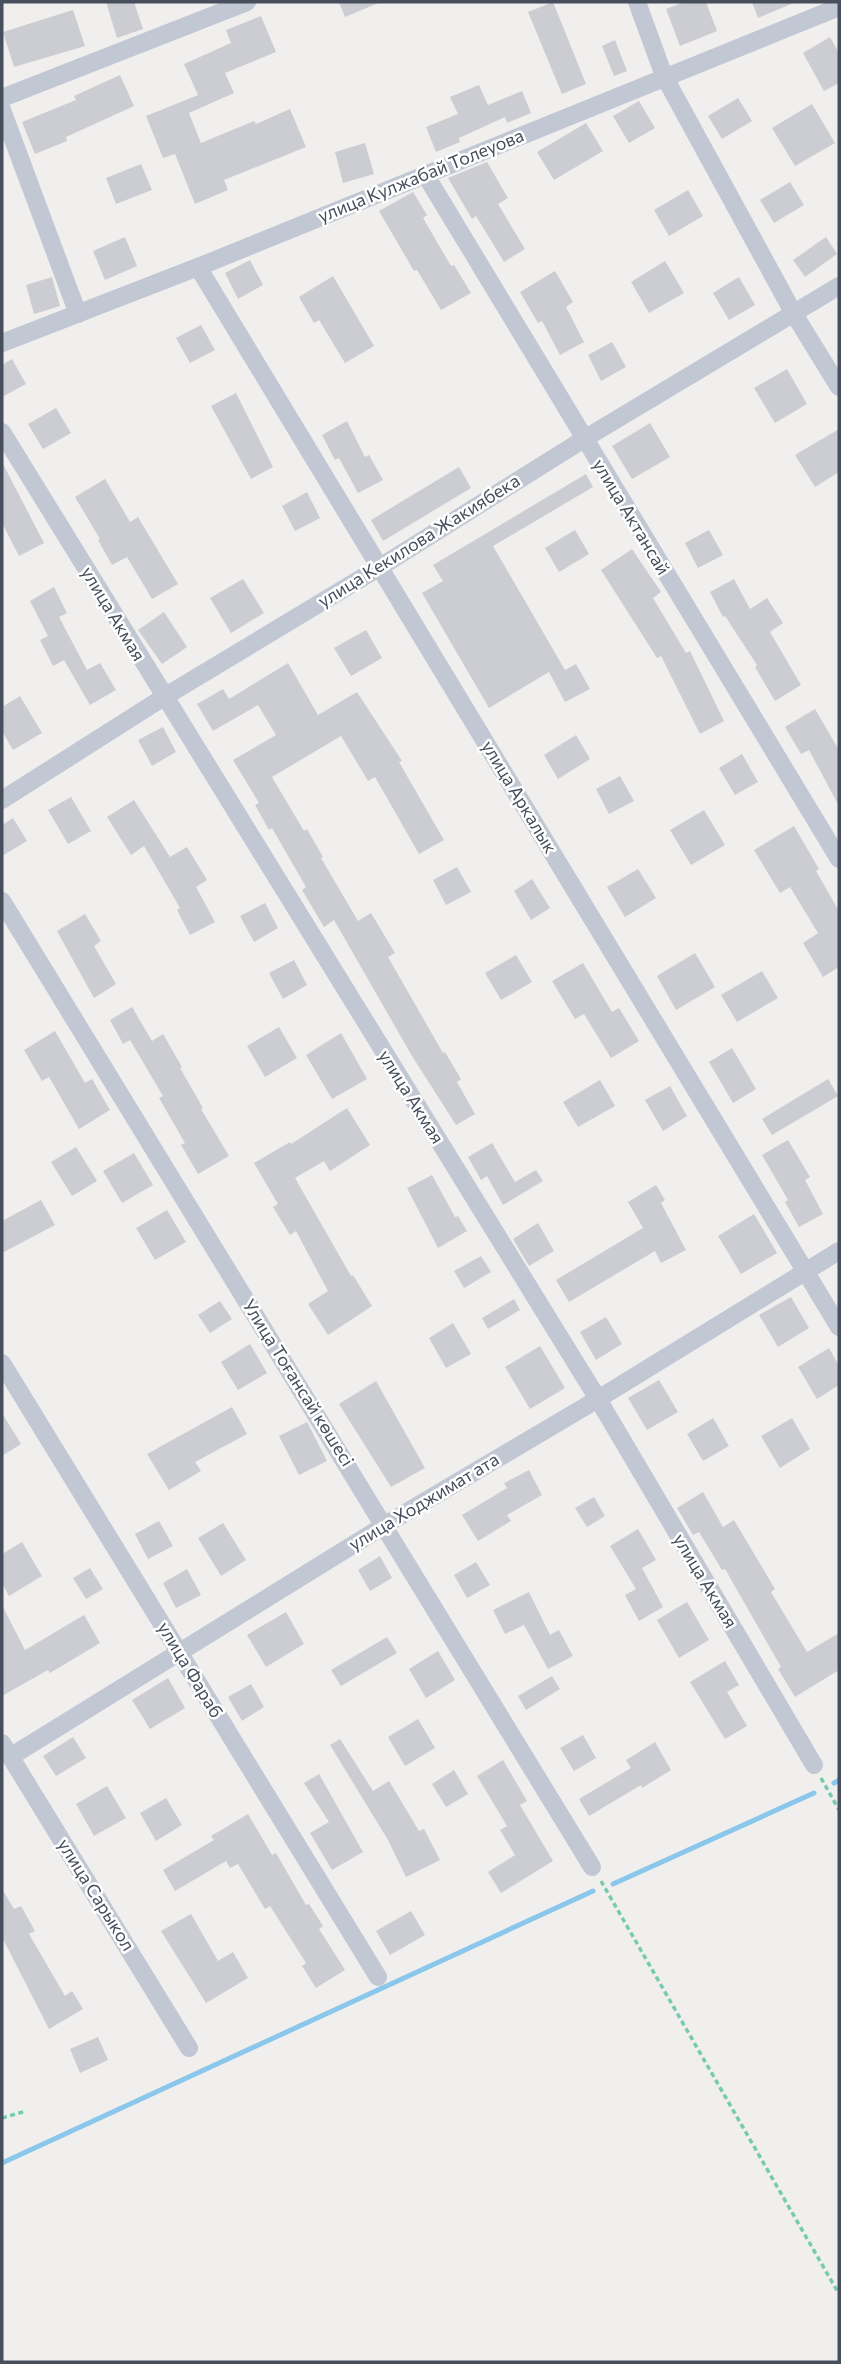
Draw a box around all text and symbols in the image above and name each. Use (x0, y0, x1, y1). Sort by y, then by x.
street label: улица Кулжабай Толеуова (315, 124, 527, 226)
street label: улица Актансай (589, 455, 675, 578)
street label: улица Кекилова Жакиябека (314, 469, 523, 611)
street label: улица Акмая (77, 562, 151, 665)
street label: улица Аркалык (478, 736, 562, 857)
street label: улица Акмая (374, 1046, 449, 1147)
street label: Улица Тоғансай көшесі (238, 1295, 359, 1470)
street label: улица Ходжимат ата (344, 1448, 503, 1555)
street label: улица Акмая (669, 1529, 743, 1632)
street label: улица Фараб (154, 1617, 228, 1722)
street label: улица Сарыкол (54, 1834, 140, 1955)

